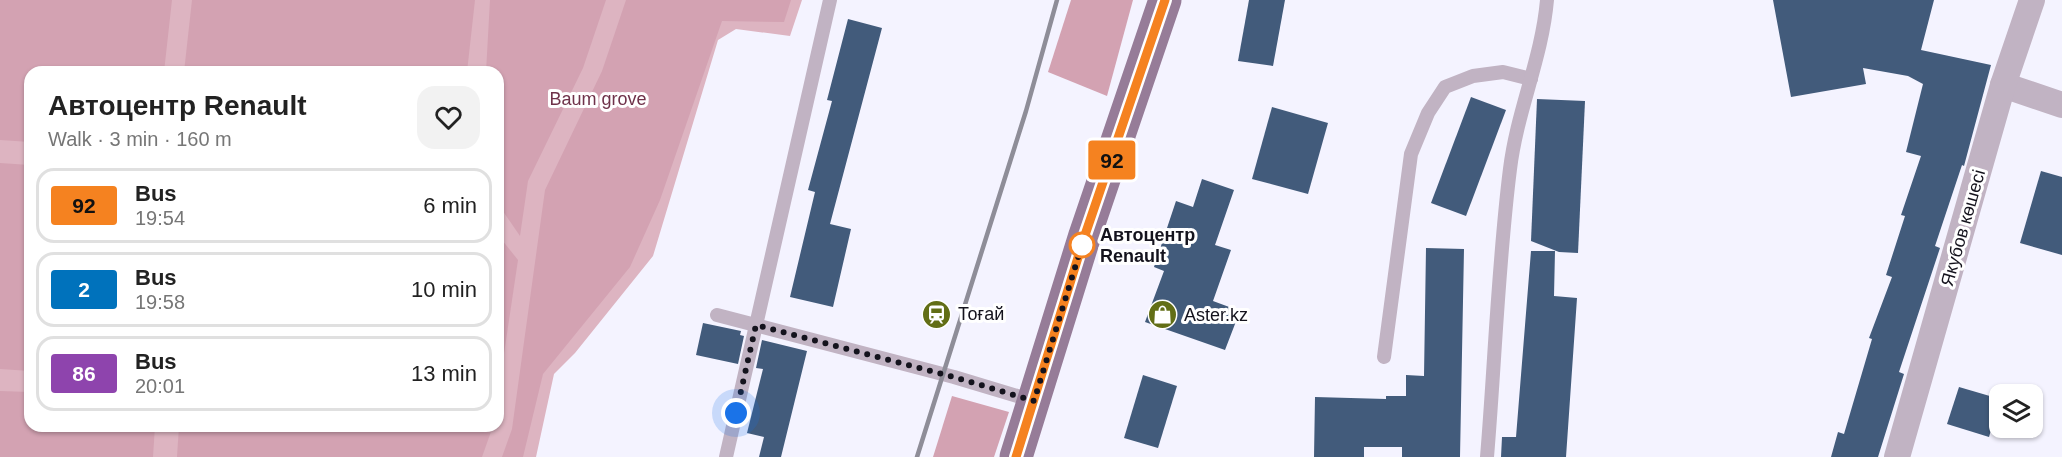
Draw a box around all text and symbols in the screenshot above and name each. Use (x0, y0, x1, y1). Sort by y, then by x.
button: heart (417, 86, 480, 149)
park label: Baum grove (549, 89, 647, 109)
text: Автоцентр Renault (48, 90, 306, 121)
text: Walk · 3 min · 160 m (48, 128, 232, 150)
line badge: 92 (1085, 140, 1139, 180)
text: 92 (1100, 149, 1124, 172)
street label: Якубов көшесі (1937, 167, 1989, 289)
text: Bus (135, 181, 177, 206)
text: 6 min (423, 193, 477, 218)
text: 92 (72, 194, 96, 217)
text: 19:54 (135, 207, 185, 229)
place label: Автоцентр Renault (1100, 225, 1195, 266)
marker: Автоцентр Renault (1069, 232, 1095, 258)
text: Bus (135, 265, 177, 290)
text: 10 min (411, 277, 477, 302)
text: 2 (78, 278, 90, 301)
text: 19:58 (135, 291, 185, 313)
station icon: Тоғай (921, 298, 953, 330)
shop icon: Aster.kz (1147, 299, 1179, 331)
place label: Тоғай (958, 304, 1004, 324)
place label: Aster.kz (1184, 305, 1248, 325)
text: Bus (135, 349, 177, 374)
text: 13 min (411, 361, 477, 386)
text: 86 (72, 362, 96, 385)
text: 20:01 (135, 375, 185, 397)
map controls (1989, 384, 2043, 438)
button: layers (1989, 384, 2043, 438)
your location (721, 398, 751, 428)

